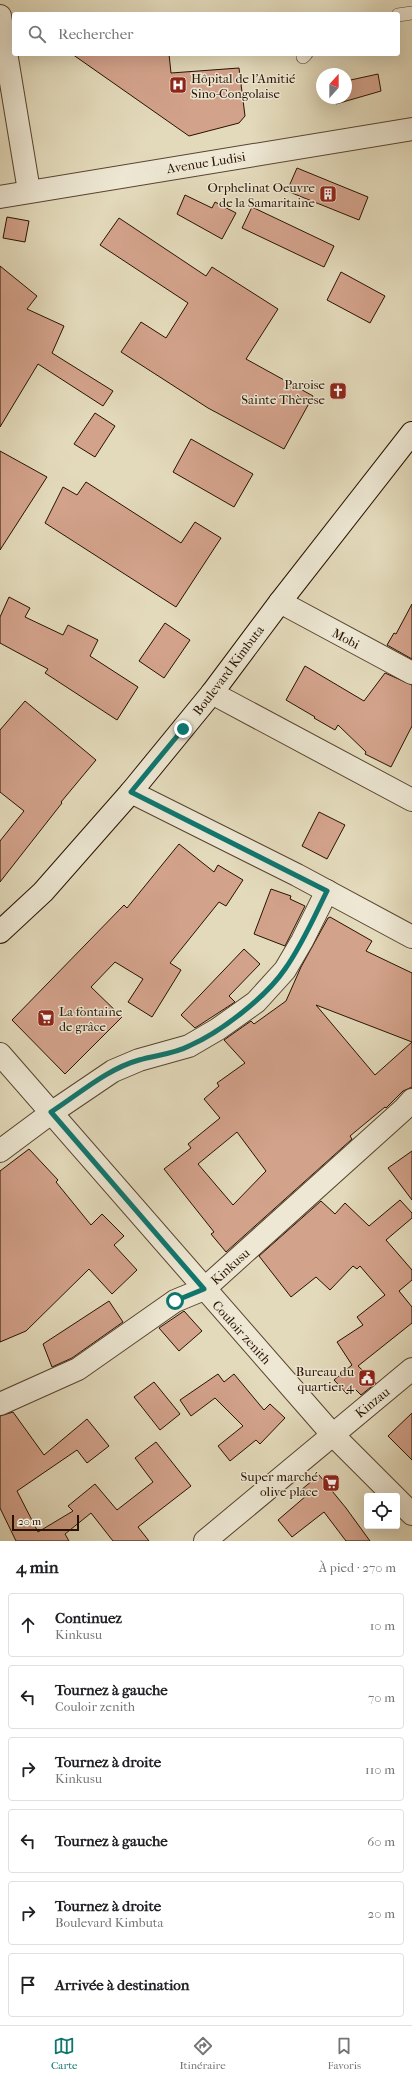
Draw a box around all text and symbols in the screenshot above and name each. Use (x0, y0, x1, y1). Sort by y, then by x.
search box (12, 12, 400, 56)
icon: search (26, 23, 48, 45)
text: Rechercher (58, 25, 133, 43)
north arrow (316, 68, 352, 104)
place label: Hôpital de l'Amitié Sino-Congolaise (191, 71, 296, 101)
hospital icon: Hôpital de l'Amitié Sino-Congolaise (168, 75, 188, 95)
street label: Avenue Ludisi (165, 149, 247, 176)
place label: Orphelinat Oeuvre de la Samaritaine (208, 180, 316, 210)
building icon: Orphelinat Oeuvre de la Samaritaine (318, 184, 338, 204)
place label: Paroise Sainte Thèrese (241, 377, 326, 407)
church icon: Paroise Sainte Thèrese (328, 381, 348, 401)
street label: Boulevard Kimbuta (190, 622, 268, 718)
street label: Mobi (330, 625, 362, 652)
route end (174, 720, 192, 738)
place label: La fontaine de grâce (59, 1004, 123, 1034)
supermarket icon: La fontaine de grâce (36, 1008, 56, 1028)
street label: Kinkusu (208, 1245, 253, 1288)
route start (166, 1292, 184, 1310)
street label: Couloir zenith (209, 1298, 274, 1368)
place label: Bureau du quartier 4 (296, 1364, 355, 1394)
public building icon: Bureau du quartier 4 (357, 1368, 377, 1388)
street label: Kinzau (352, 1384, 393, 1421)
place label: Super marché olive place (241, 1469, 319, 1499)
supermarket icon: Super marché olive place (321, 1473, 341, 1493)
map controls (364, 1493, 400, 1529)
button: locate (364, 1493, 400, 1529)
scale bar (12, 1513, 79, 1532)
text: 20 m (18, 1515, 41, 1528)
text: 4 min (16, 1557, 59, 1577)
text: À pied · 270 m (319, 1560, 396, 1575)
text: Continuez (55, 1609, 122, 1627)
icon: ahead (17, 1614, 39, 1636)
text: 10 m (370, 1618, 395, 1633)
text: Kinkusu (55, 1627, 102, 1642)
text: Tournez à gauche (55, 1681, 168, 1699)
icon: left (17, 1686, 39, 1708)
text: 70 m (368, 1690, 395, 1705)
text: Couloir zenith (55, 1699, 135, 1714)
text: Tournez à droite (55, 1753, 161, 1771)
icon: right (17, 1758, 39, 1780)
text: 110 m (365, 1762, 395, 1777)
text: Kinkusu (55, 1771, 102, 1786)
icon: left (17, 1830, 39, 1852)
text: Tournez à gauche (55, 1832, 168, 1850)
text: 60 m (367, 1834, 395, 1849)
text: Tournez à droite (55, 1897, 161, 1915)
icon: right (17, 1902, 39, 1924)
text: 20 m (368, 1906, 395, 1921)
text: Boulevard Kimbuta (55, 1915, 163, 1930)
icon: arrive (17, 1974, 39, 1996)
text: Arrivée à destination (55, 1976, 190, 1994)
tab: Carte (51, 2035, 78, 2072)
tab: Itinéraire (179, 2035, 226, 2072)
tab: Favoris (328, 2035, 361, 2072)

